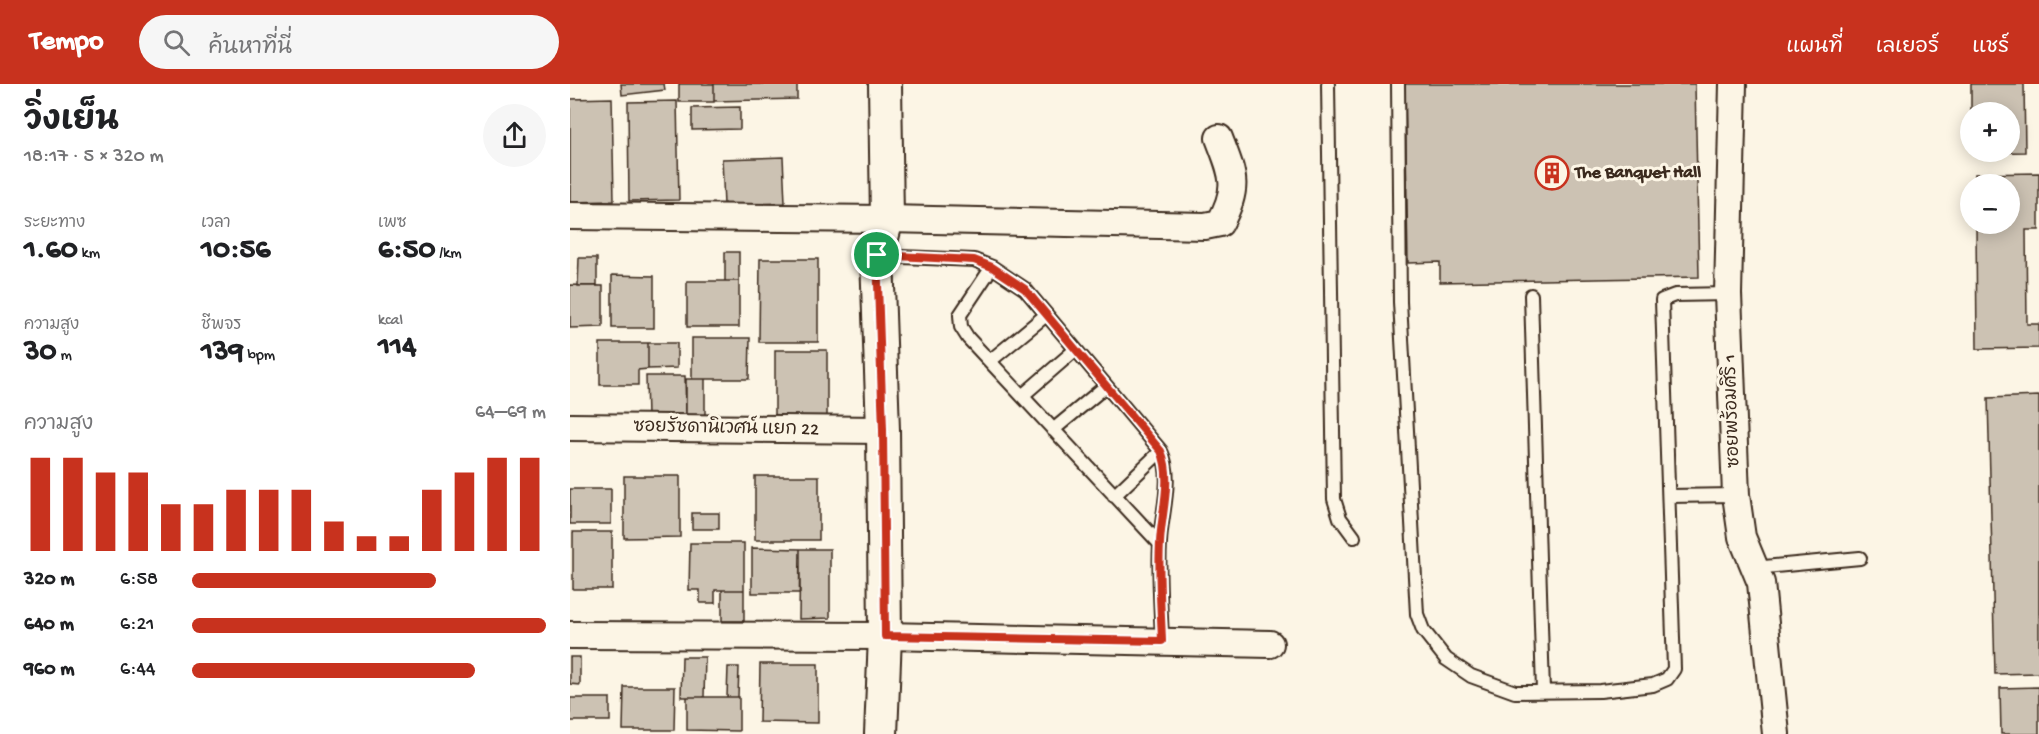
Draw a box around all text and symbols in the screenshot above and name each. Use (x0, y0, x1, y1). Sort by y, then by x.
search box (139, 15, 559, 69)
text: Tempo (30, 26, 103, 59)
icon: search (160, 26, 193, 59)
text: ค้นหาที่นี่ (208, 36, 292, 62)
text: แผนที่ (1786, 36, 1843, 61)
text: เลเยอร์ (1876, 36, 1939, 61)
text: แชร์ (1972, 36, 2009, 61)
map controls (1960, 102, 2020, 234)
button: + (1960, 102, 2020, 162)
text: วิ่งเย็น (24, 104, 119, 142)
button: share (483, 104, 546, 167)
text: 18:17 · 5 × 320 m (24, 146, 164, 169)
building icon: The Banquet Hall (1534, 155, 1570, 191)
place label: The Banquet Hall (1573, 163, 1701, 184)
button: − (1960, 174, 2020, 234)
text: ระยะทาง (24, 215, 85, 234)
text: เวลา (201, 215, 231, 234)
text: เพซ (378, 215, 407, 234)
pin (851, 229, 902, 280)
text: 1.60 (24, 234, 78, 269)
text: 10:56 (201, 234, 271, 269)
text: 6:50 (378, 234, 435, 269)
icon: arrive (860, 238, 893, 271)
text: km (78, 245, 100, 264)
text: /km (435, 245, 462, 264)
text: kcal (378, 312, 403, 331)
text: ความสูง (24, 317, 79, 336)
text: ชีพจร (201, 317, 241, 336)
text: 114 (378, 331, 416, 366)
text: 30 (24, 336, 57, 371)
text: 139 (201, 336, 244, 371)
text: m (57, 347, 72, 366)
text: bpm (244, 347, 275, 366)
street label: ซอยพร้อมศิริ 1 (1717, 354, 1745, 468)
text: 64–69 m (475, 402, 546, 425)
street label: ซอยรัชดานิเวศน์ แยก 22 (633, 412, 819, 441)
text: ความสูง (24, 414, 93, 437)
text: 320 m (24, 569, 74, 592)
text: 6:58 (120, 569, 158, 592)
text: 640 m (24, 614, 74, 637)
text: 6:21 (120, 614, 154, 637)
text: 960 m (24, 659, 74, 682)
text: 6:44 (120, 659, 155, 682)

